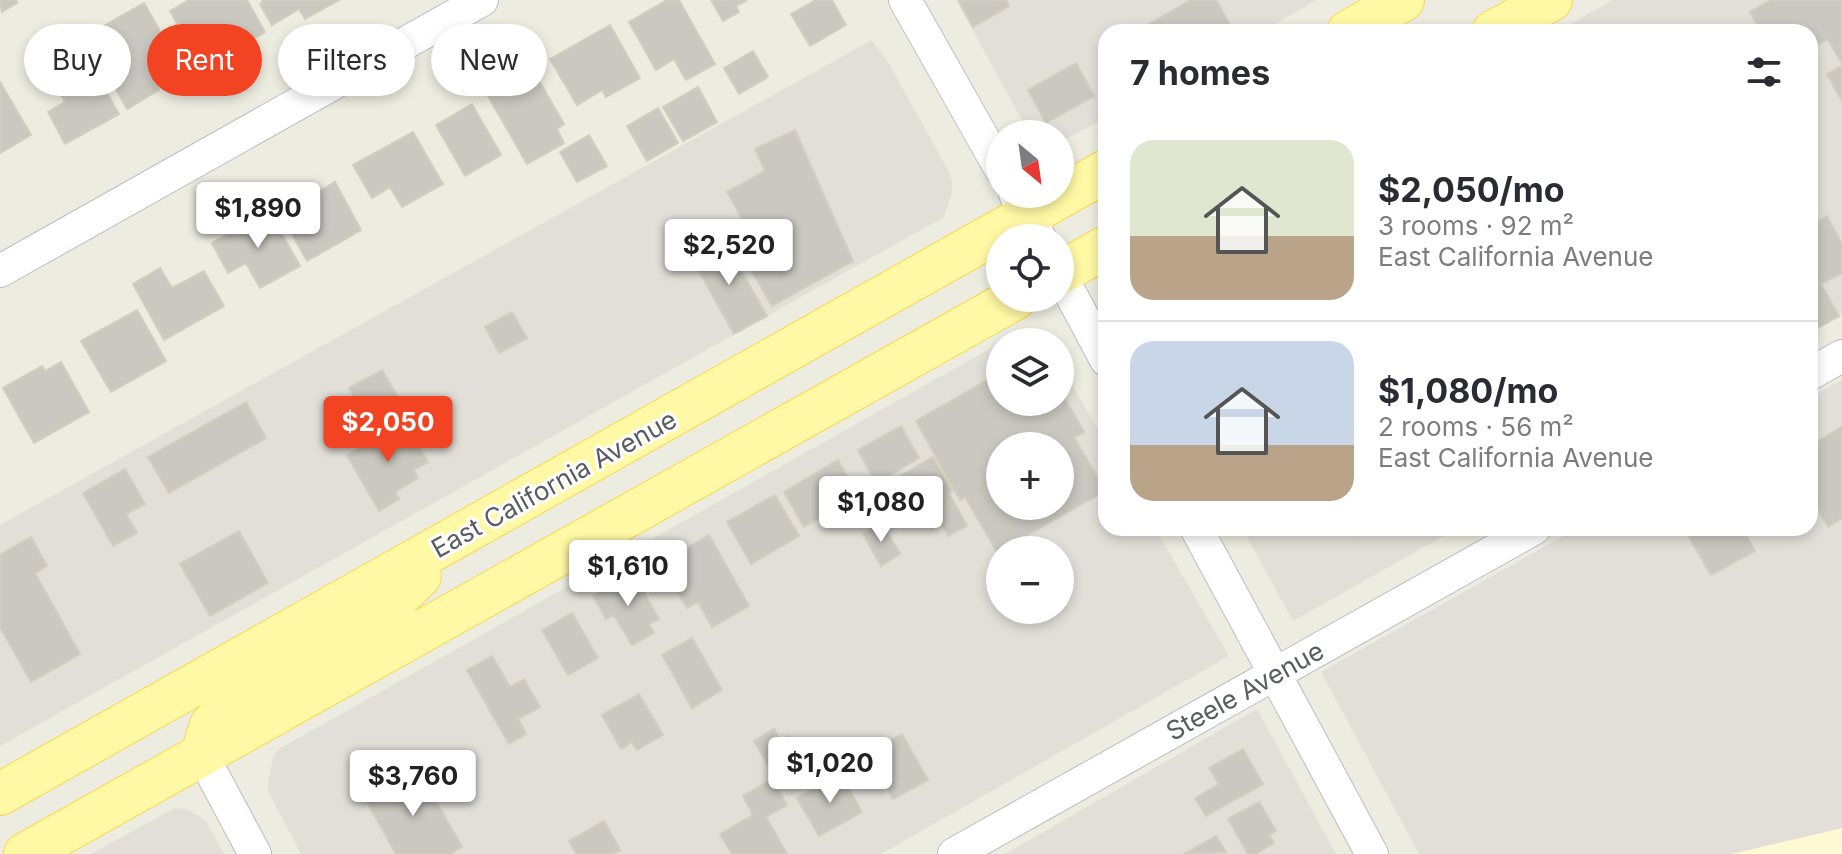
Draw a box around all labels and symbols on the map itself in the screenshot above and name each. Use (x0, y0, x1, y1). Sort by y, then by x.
north arrow (986, 120, 1074, 208)
pin: $1,890 (193, 182, 323, 250)
pin: $2,520 (664, 219, 794, 287)
pin: $2,050 (323, 396, 453, 464)
street label: East California Avenue (426, 403, 682, 564)
pin: $1,080 (816, 476, 946, 544)
pin: $1,610 (563, 540, 693, 608)
street label: Steele Avenue (1161, 634, 1329, 747)
pin: $1,020 (765, 737, 895, 805)
pin: $3,760 (348, 750, 478, 818)

